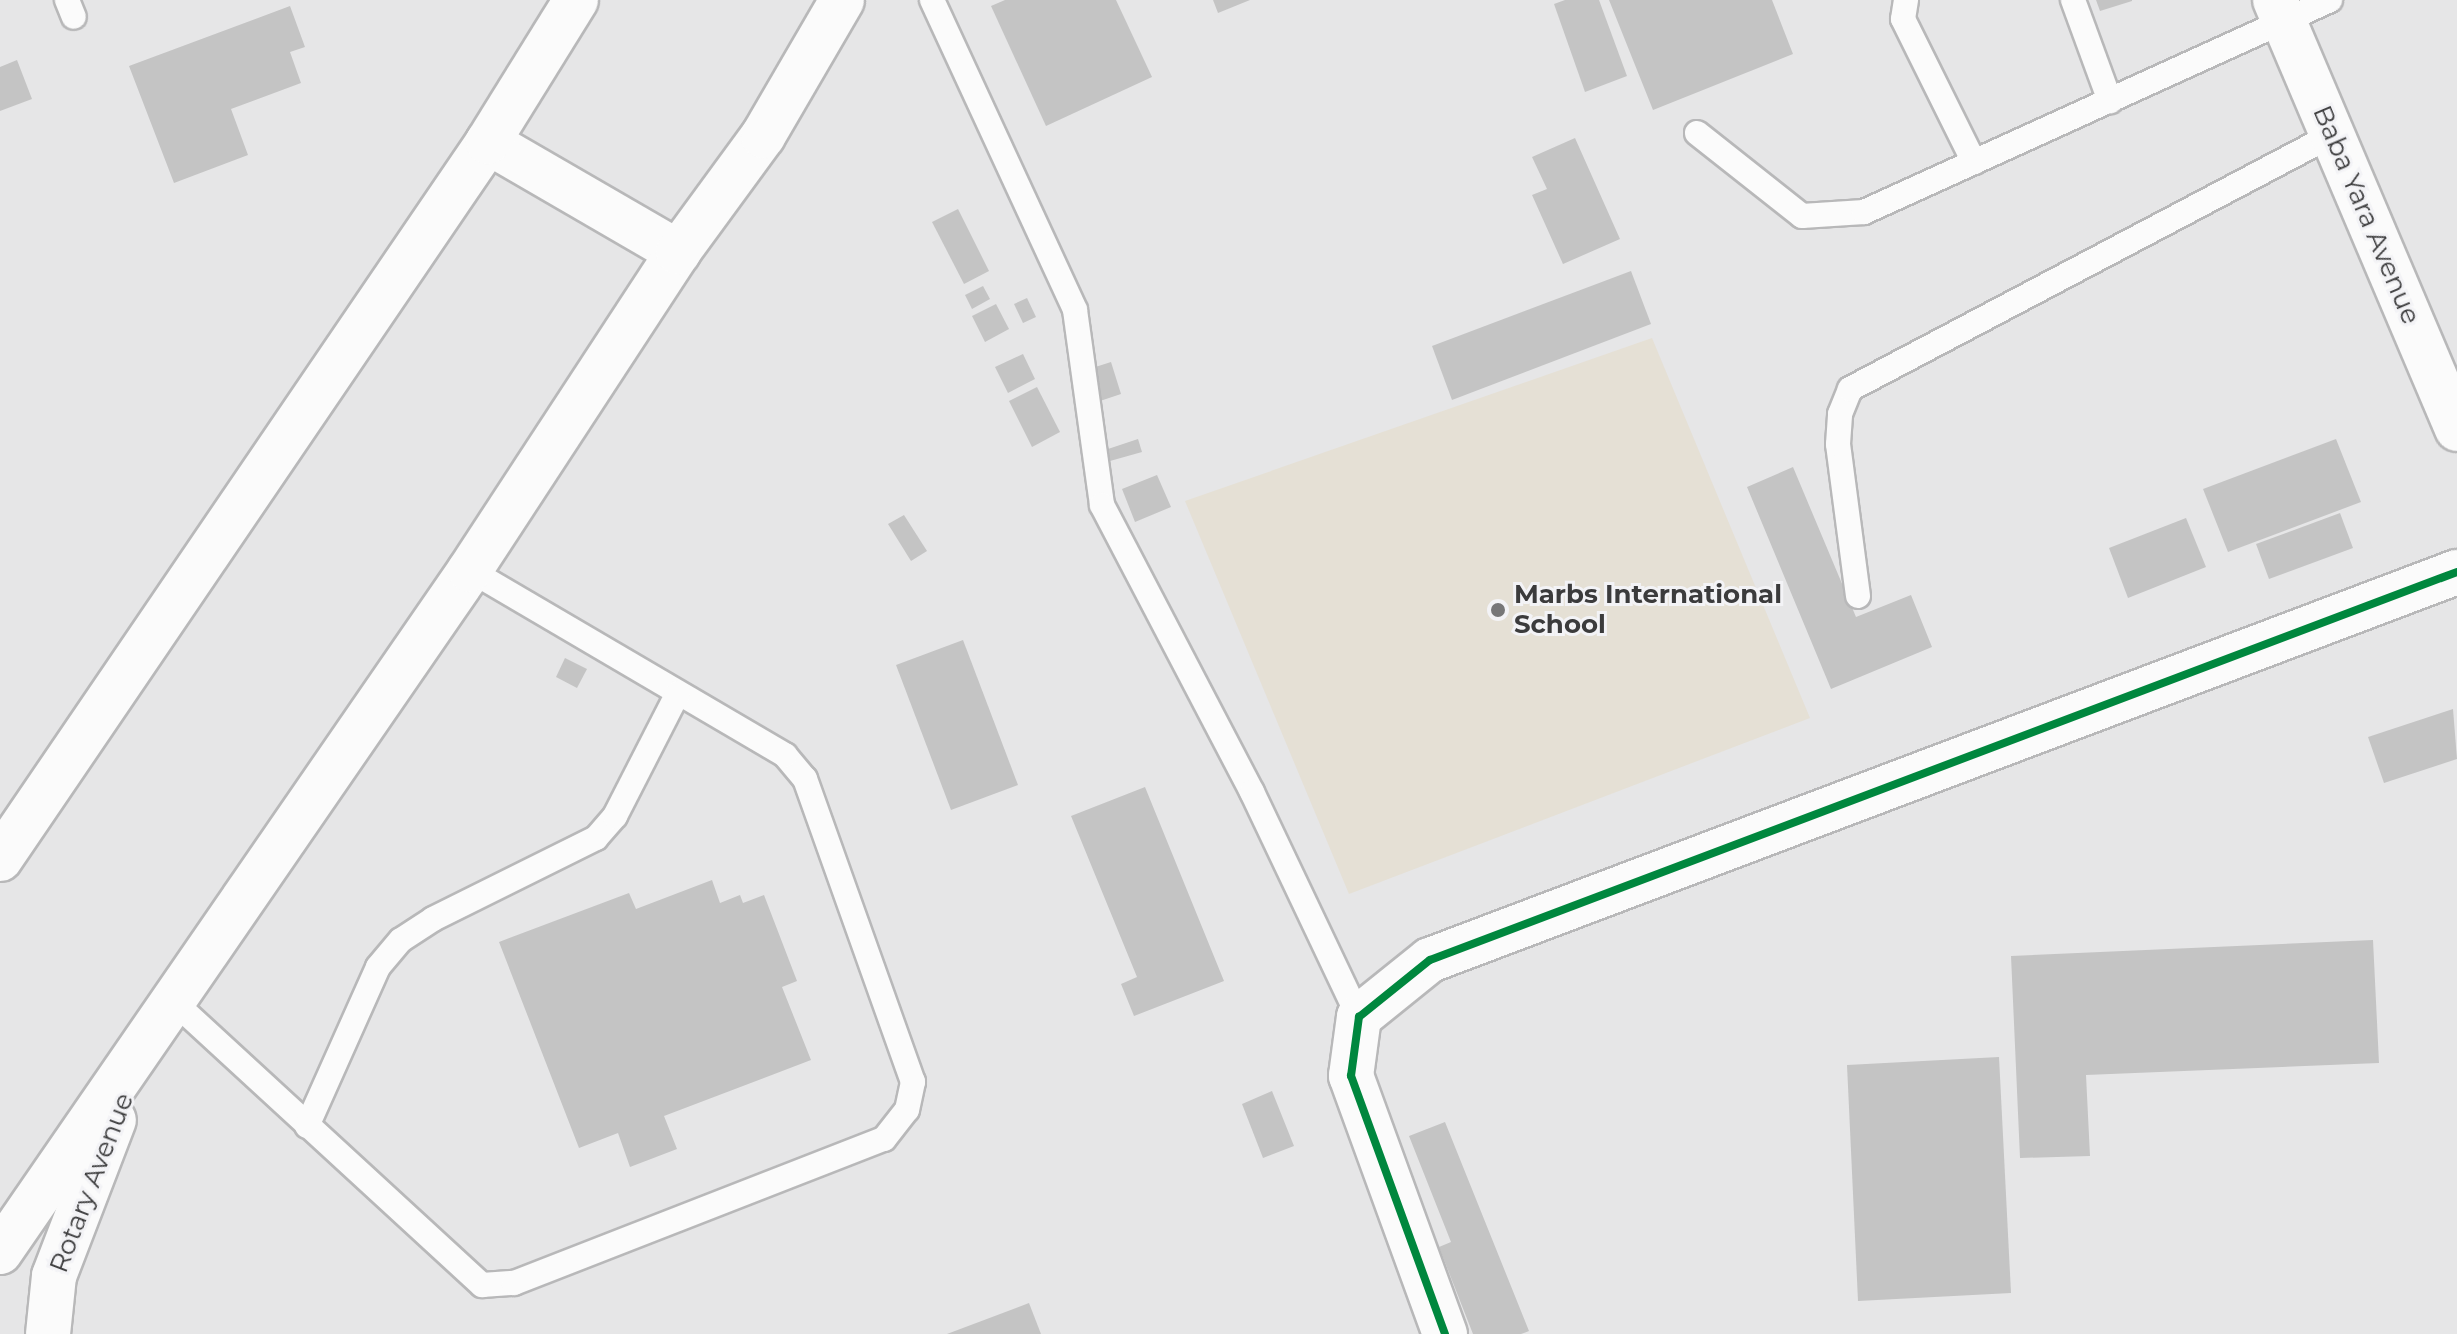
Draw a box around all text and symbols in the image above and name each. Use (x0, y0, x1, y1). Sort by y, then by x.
street label: Baba Yara Avenue (2306, 101, 2426, 329)
place label: Marbs International School (1514, 579, 1782, 640)
marker: Marbs International School (1489, 601, 1507, 619)
street label: Rotary Avenue (43, 1089, 141, 1277)

